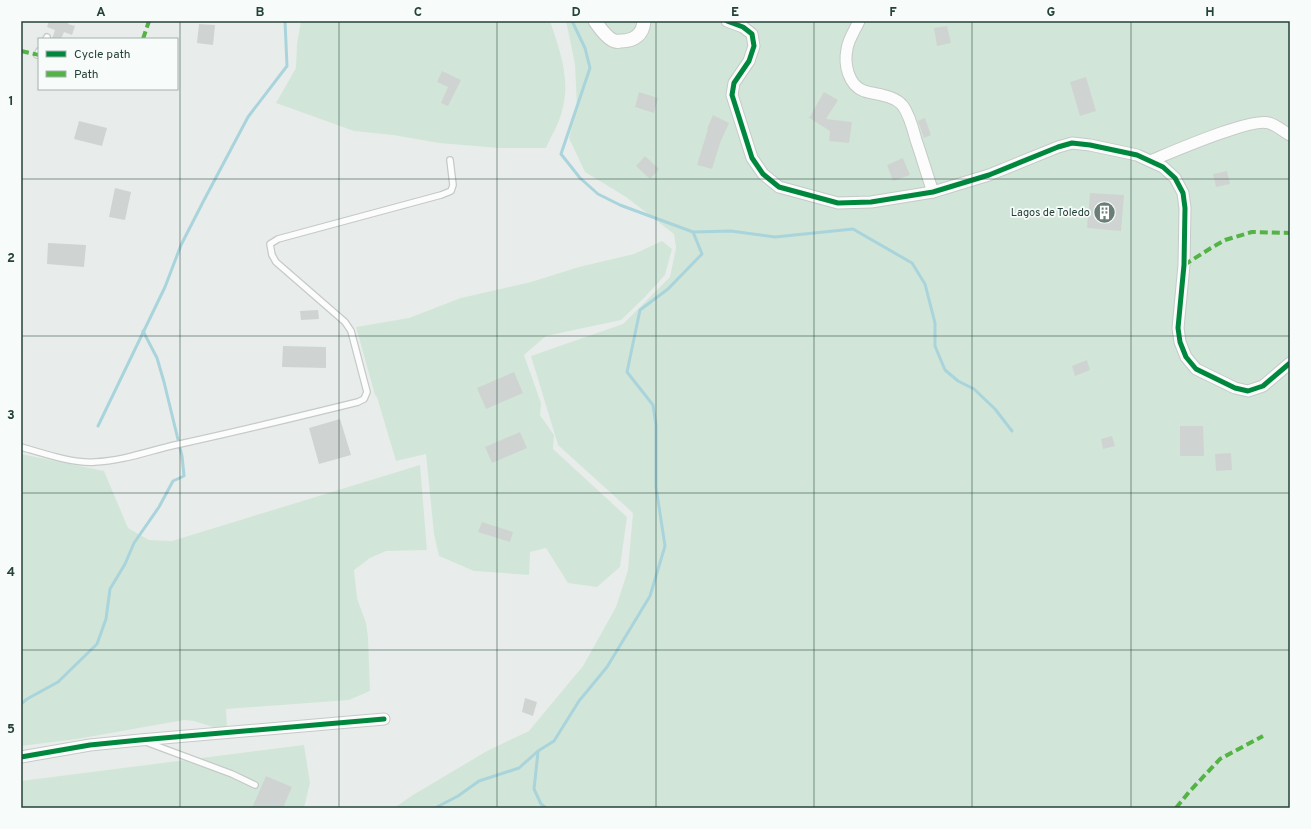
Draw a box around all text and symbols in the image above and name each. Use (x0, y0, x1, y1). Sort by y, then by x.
text: A (96, 5, 106, 21)
text: B (256, 5, 265, 21)
text: C (414, 5, 422, 21)
text: D (571, 5, 581, 21)
text: E (731, 5, 739, 21)
text: F (889, 5, 897, 21)
text: G (1047, 5, 1056, 21)
text: H (1205, 5, 1215, 21)
legend (38, 38, 178, 90)
text: Cycle path (74, 47, 131, 63)
text: Path (74, 67, 99, 83)
text: 1 (8, 94, 14, 110)
building icon: Lagos de Toledo (1092, 199, 1118, 225)
place label: Lagos de Toledo (1011, 206, 1090, 220)
text: 2 (7, 251, 15, 267)
text: 3 (7, 408, 15, 424)
text: 4 (7, 565, 15, 581)
text: 5 (7, 722, 15, 738)

